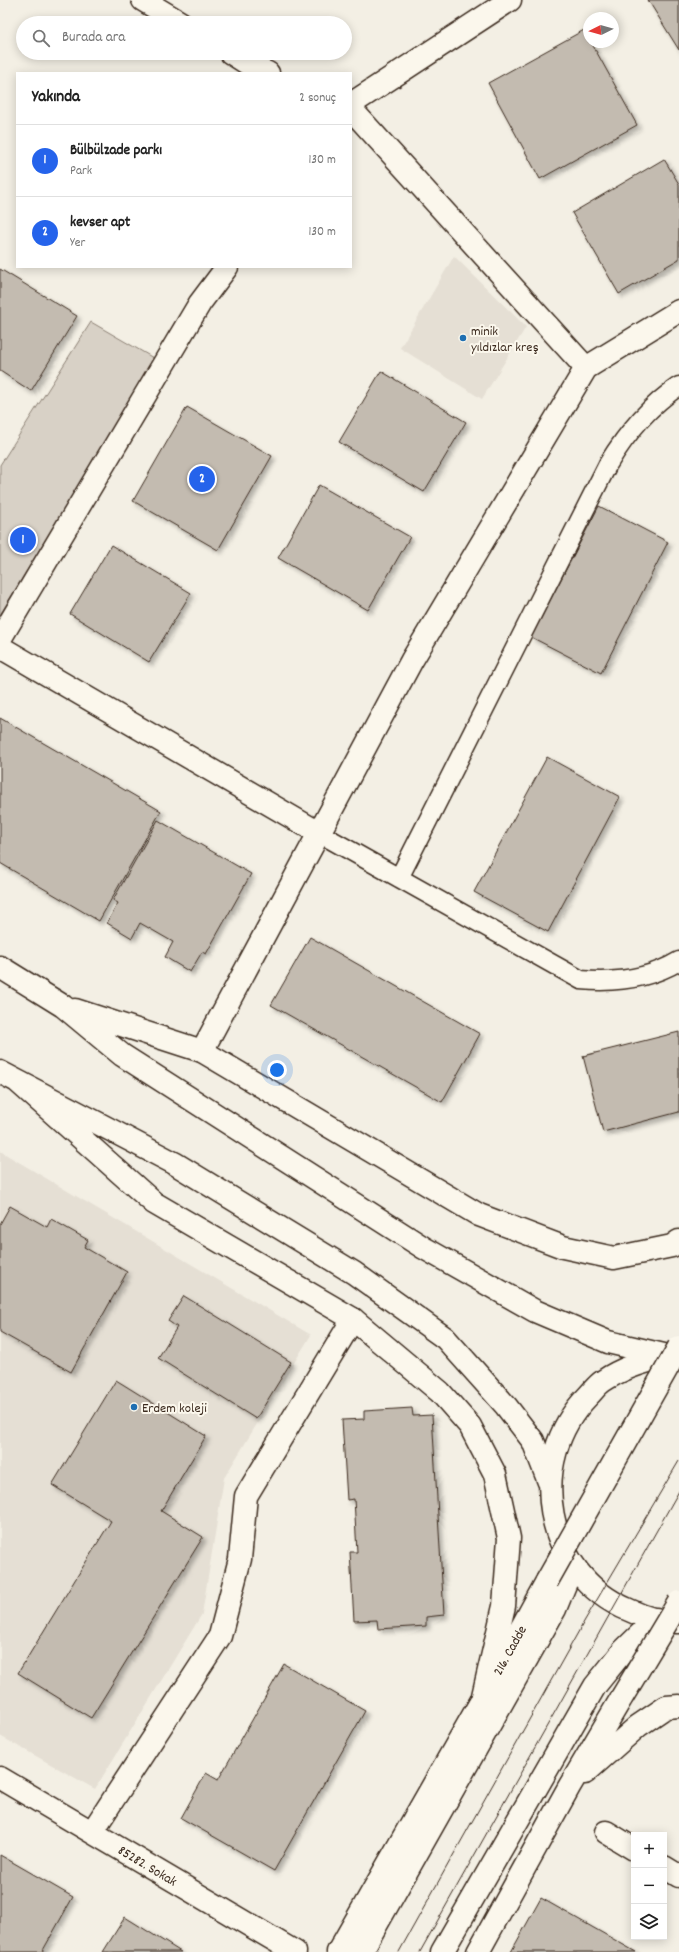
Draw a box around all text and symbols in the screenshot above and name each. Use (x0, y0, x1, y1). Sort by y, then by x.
north arrow (583, 12, 619, 48)
search box (16, 16, 352, 60)
icon: search (30, 27, 52, 49)
text: Burada ara (62, 27, 125, 49)
text: Yakında (32, 86, 80, 110)
text: 2 sonuç (299, 89, 336, 108)
text: Bülbülzade parkı (70, 140, 162, 162)
text: 1 (44, 151, 46, 170)
text: 130 m (308, 151, 336, 170)
text: Park (70, 162, 92, 181)
text: kevser apt (70, 212, 130, 234)
text: 2 (42, 223, 48, 242)
text: 130 m (308, 223, 336, 242)
text: Yer (70, 234, 85, 253)
place label: minik yıldızlar kreş (471, 322, 538, 358)
marker: minik yıldızlar kreş (458, 333, 468, 343)
pin: 2 (189, 464, 215, 494)
pin: 1 (10, 525, 36, 555)
your location (267, 1060, 287, 1080)
place label: Erdem koleji (142, 1399, 207, 1419)
marker: Erdem koleji (129, 1402, 139, 1412)
street label: 216. Cadde (489, 1622, 533, 1680)
map controls (631, 1832, 667, 1940)
button: + (631, 1832, 667, 1868)
street label: 85282. Sokak (114, 1841, 181, 1892)
button: − (631, 1868, 667, 1904)
button: layers (631, 1904, 667, 1940)

